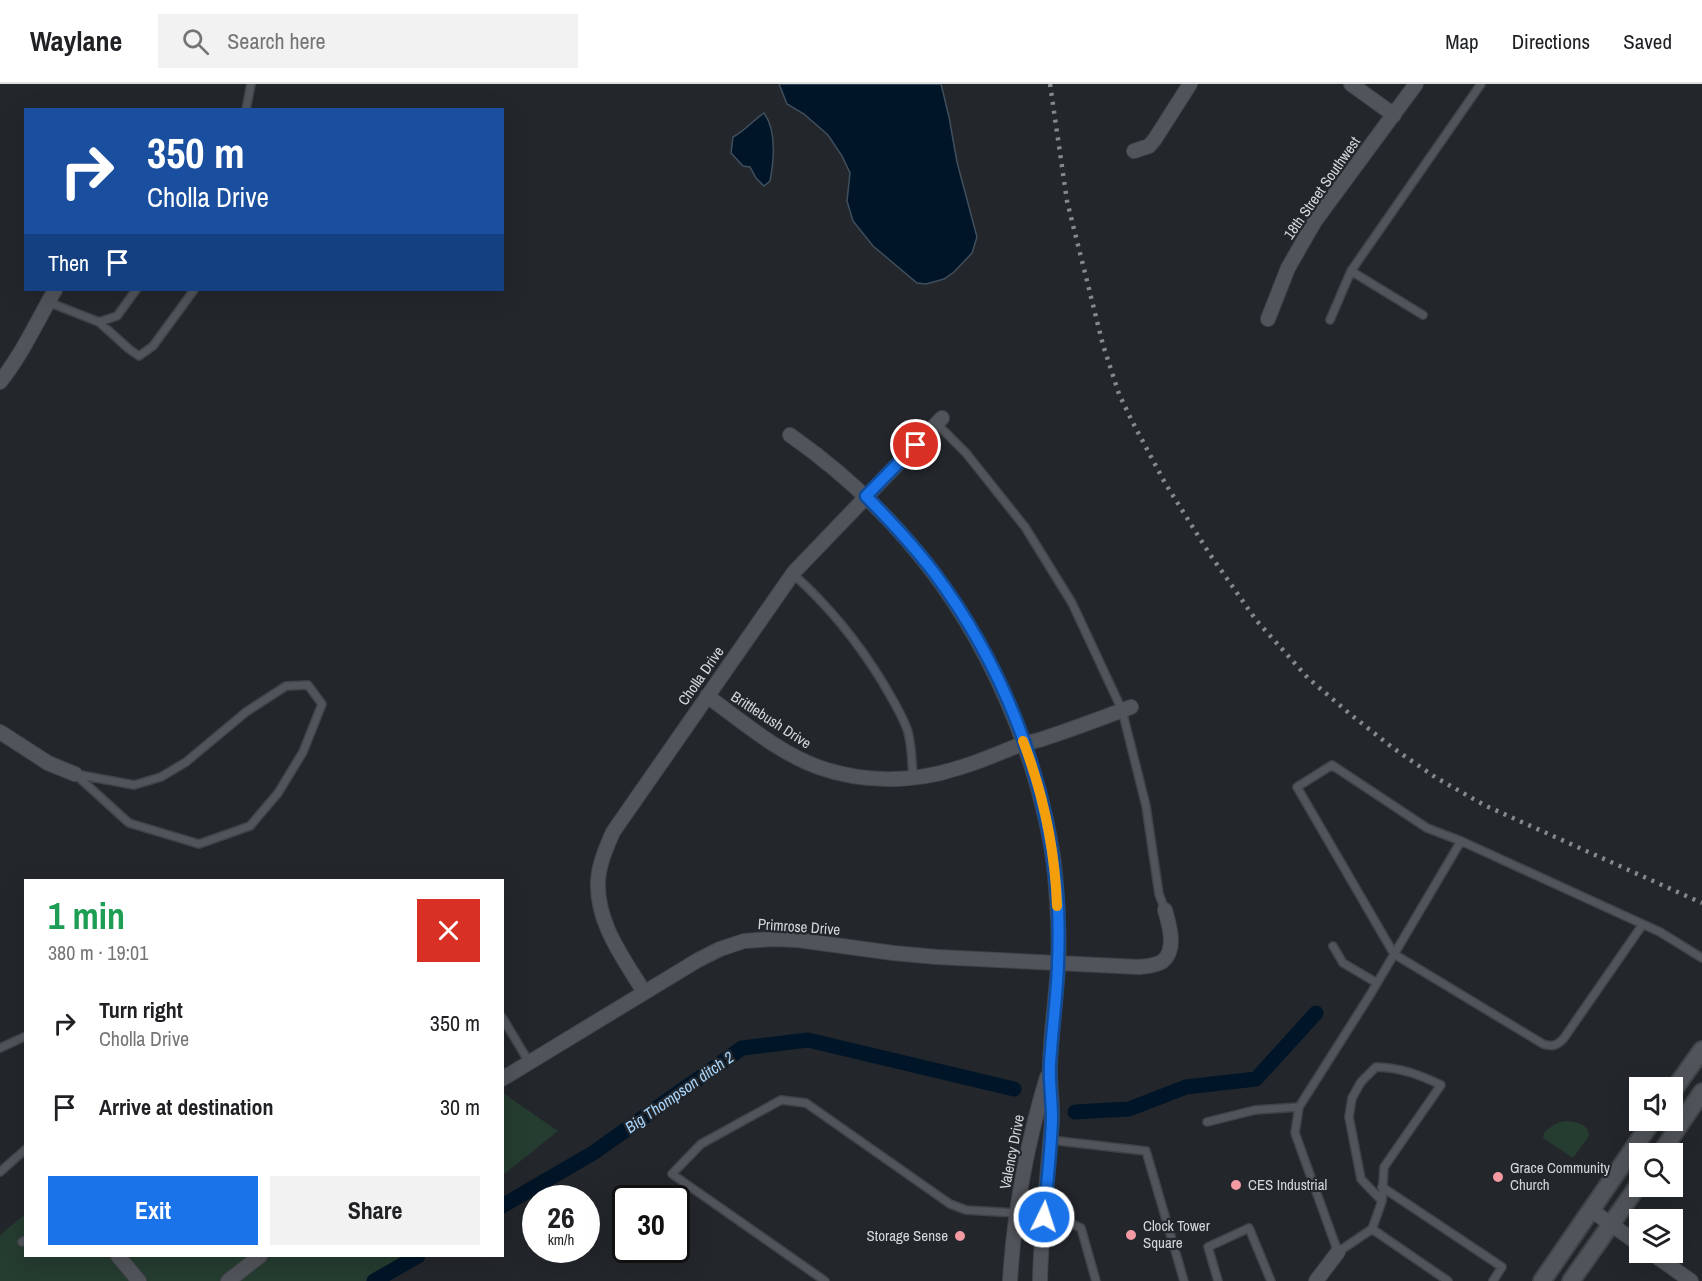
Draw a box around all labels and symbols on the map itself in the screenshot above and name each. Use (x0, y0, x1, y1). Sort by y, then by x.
street label: 18th Street Southwest (1278, 132, 1365, 243)
pin (890, 419, 941, 470)
street label: Cholla Drive (673, 642, 729, 709)
street label: Brittlebush Drive (727, 686, 816, 753)
street label: Primrose Drive (757, 913, 841, 940)
water label: Big Thompson ditch 2 (620, 1046, 738, 1138)
street label: Valency Drive (994, 1113, 1029, 1191)
place label: Grace Community Church (1510, 1157, 1611, 1195)
marker: Grace Community Church (1491, 1170, 1505, 1184)
place label: CES Industrial (1248, 1174, 1327, 1195)
marker: CES Industrial (1229, 1178, 1243, 1192)
speed limit sign: 30 (612, 1185, 690, 1263)
position arrow (1012, 1185, 1076, 1249)
place label: Clock Tower Square (1143, 1215, 1210, 1253)
place label: Storage Sense (867, 1225, 948, 1246)
marker: Clock Tower Square (1124, 1228, 1138, 1242)
marker: Storage Sense (953, 1229, 967, 1243)

